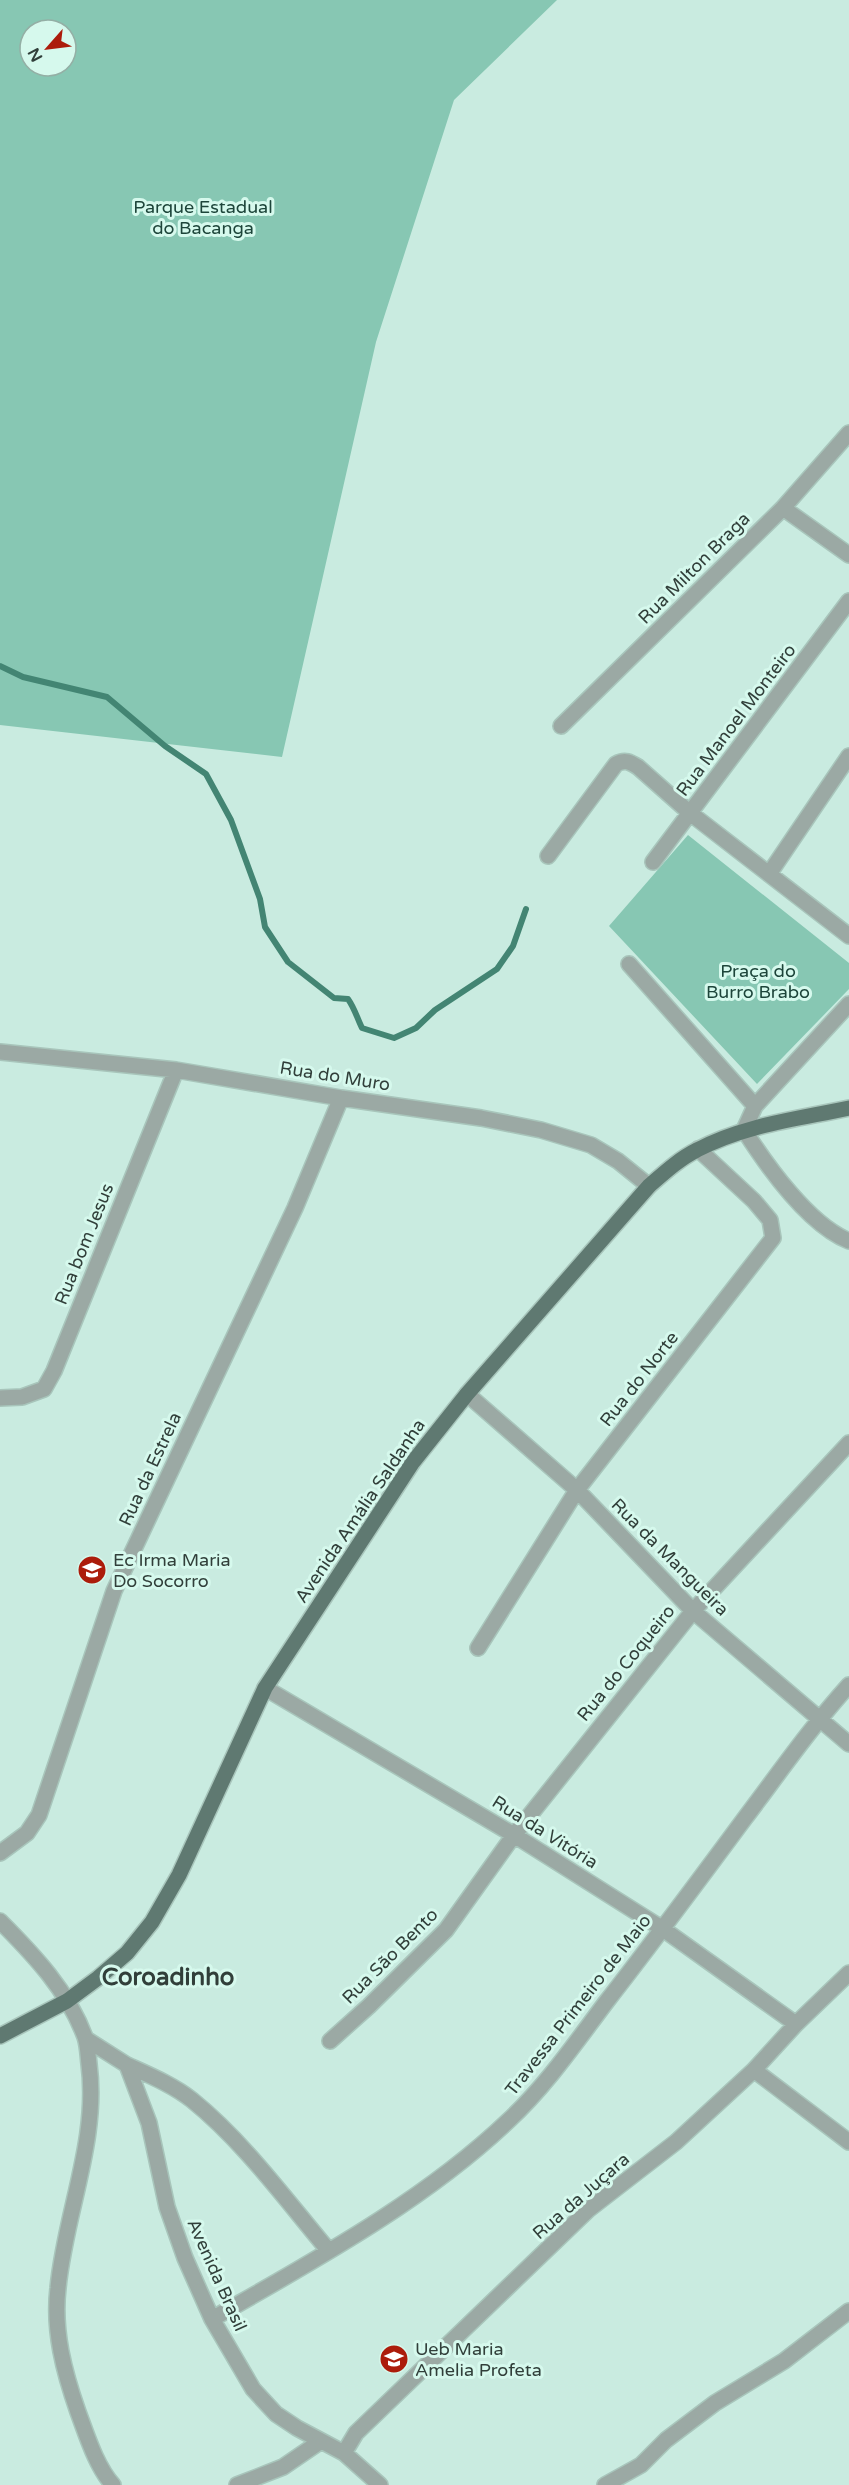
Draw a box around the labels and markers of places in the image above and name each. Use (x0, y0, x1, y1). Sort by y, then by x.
place label: Ec Irma Maria Do Socorro (113, 1549, 231, 1592)
school or university icon: Ec Irma Maria Do Socorro (76, 1554, 108, 1586)
place label: Ueb Maria Amelia Profeta (415, 2338, 542, 2381)
school or university icon: Ueb Maria Amelia Profeta (378, 2343, 410, 2375)

